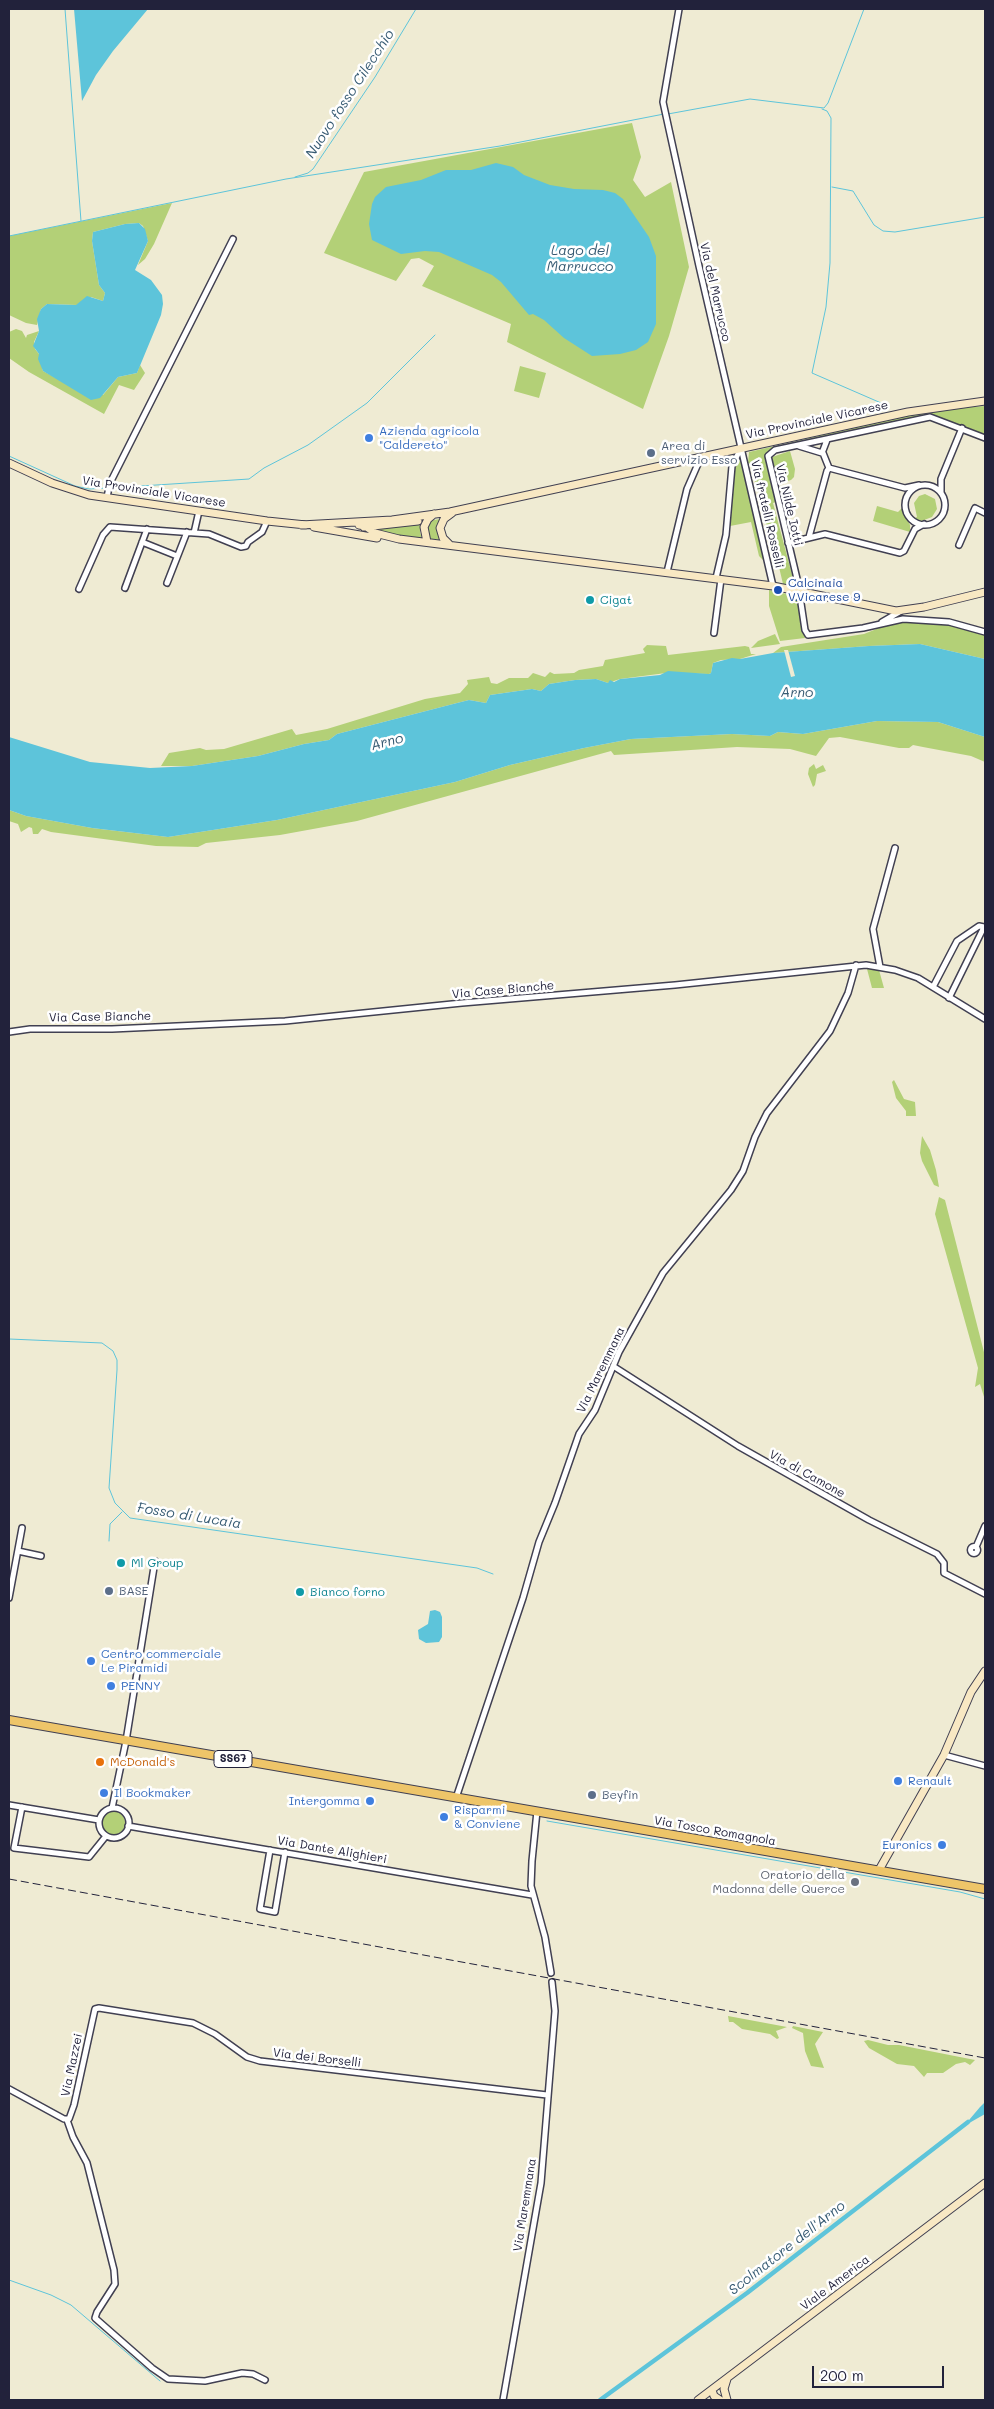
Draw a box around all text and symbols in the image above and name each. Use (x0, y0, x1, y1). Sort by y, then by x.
water label: Nuovo fosso Cilecchio (302, 27, 398, 161)
street label: Via del Marrucco (697, 241, 733, 343)
water label: Lago del Marrucco (547, 243, 613, 276)
street label: Via Provinciale Vicarese (745, 398, 889, 442)
place label: Azienda agricola "Caldereto" (379, 424, 479, 452)
marker: Azienda agricola "Caldereto" (363, 432, 375, 444)
place label: Area di servizio Esso (661, 439, 737, 467)
marker: Area di servizio Esso (645, 447, 657, 459)
street label: Via fratelli Rosselli (748, 458, 786, 570)
street label: Via Nilde Iotti (773, 463, 805, 547)
street label: Via Provinciale Vicarese (81, 474, 227, 510)
place label: Calcinaia V.Vicarese 9 (788, 576, 860, 604)
marker: Calcinaia V.Vicarese 9 (772, 584, 784, 596)
place label: Cigat (600, 593, 632, 607)
marker: Cigat (584, 594, 596, 606)
water label: Arno (781, 685, 813, 701)
water label: Arno (369, 730, 405, 754)
street label: Via Case Bianche (451, 978, 555, 1002)
street label: Via Case Bianche (49, 1009, 151, 1025)
street label: Via Maremmana (574, 1325, 628, 1415)
street label: Via di Camone (767, 1447, 847, 1501)
water label: Fosso di Lucaia (136, 1499, 242, 1533)
place label: Ml Group (131, 1556, 183, 1570)
marker: Ml Group (115, 1557, 127, 1569)
place label: BASE (119, 1584, 148, 1598)
marker: BASE (103, 1585, 115, 1597)
place label: Bianco forno (310, 1585, 385, 1599)
marker: Bianco forno (294, 1586, 306, 1598)
place label: Centro commerciale Le Piramidi (101, 1647, 221, 1675)
marker: Centro commerciale Le Piramidi (85, 1655, 97, 1667)
place label: PENNY (121, 1679, 161, 1693)
marker: PENNY (105, 1680, 117, 1692)
road number: SS67 (214, 1750, 252, 1768)
place label: McDonald's (110, 1755, 175, 1769)
marker: McDonald's (94, 1756, 106, 1768)
place label: Renault (908, 1774, 952, 1788)
marker: Renault (892, 1775, 904, 1787)
place label: Il Bookmaker (114, 1786, 191, 1800)
marker: Il Bookmaker (98, 1787, 110, 1799)
place label: Beyfin (602, 1788, 638, 1802)
marker: Beyfin (586, 1789, 598, 1801)
place label: Intergomma (289, 1794, 360, 1808)
marker: Intergomma (364, 1795, 376, 1807)
place label: Risparmi & Conviene (454, 1803, 520, 1831)
marker: Risparmi & Conviene (438, 1811, 450, 1823)
street label: Via Tosco Romagnola (653, 1813, 777, 1849)
street label: Via Dante Alighieri (276, 1833, 388, 1867)
place label: Euronics (882, 1838, 932, 1852)
marker: Euronics (936, 1839, 948, 1851)
place label: Oratorio della Madonna delle Querce (712, 1868, 845, 1896)
marker: Oratorio della Madonna delle Querce (849, 1876, 861, 1888)
street label: Via Mazzei (58, 2032, 86, 2098)
street label: Via dei Borselli (272, 2045, 362, 2071)
street label: Via Maremmana (511, 2157, 539, 2253)
water label: Scolmatore dell'Arno (726, 2197, 848, 2299)
street label: Viale America (798, 2252, 872, 2314)
scale bar (814, 2356, 946, 2388)
text: 200 m (820, 2365, 864, 2385)

